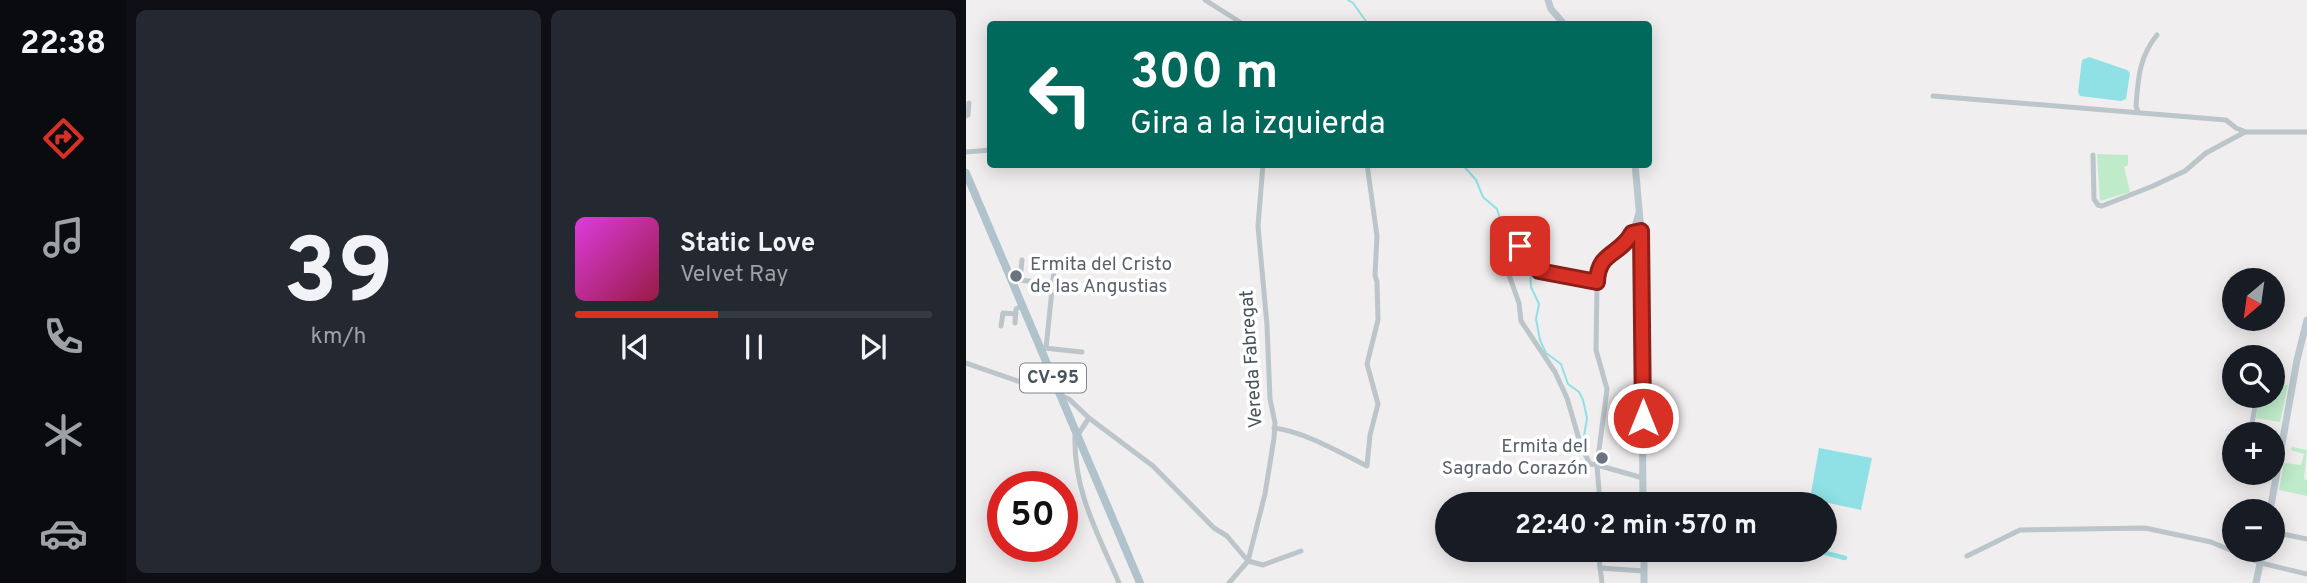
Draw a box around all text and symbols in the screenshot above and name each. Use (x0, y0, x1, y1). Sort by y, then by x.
text: 22:38 (20, 25, 106, 65)
text: 300 m (1130, 44, 1278, 106)
icon: left (1015, 49, 1106, 140)
text: Gira a la izquierda (1130, 105, 1386, 145)
icon: directions (39, 114, 88, 163)
icon: music (39, 213, 88, 262)
pin (1490, 216, 1550, 276)
text: 39 (283, 220, 394, 335)
icon: arrive (1501, 227, 1539, 265)
text: Static Love (680, 228, 815, 261)
place label: Ermita del Cristo de las Angustias (1030, 253, 1172, 299)
text: Velvet Ray (680, 261, 788, 290)
marker: Ermita del Cristo de las Angustias (1008, 268, 1024, 284)
north arrow (2222, 268, 2286, 331)
map controls (2222, 268, 2285, 562)
street label: Vereda Fabregat (1235, 289, 1269, 429)
icon: phone (39, 312, 88, 361)
text: km/h (311, 323, 366, 352)
icon: previous (616, 328, 654, 366)
icon: pause (735, 328, 773, 366)
icon: next (854, 328, 892, 366)
button: search (2222, 345, 2285, 408)
road number: CV-95 (1020, 364, 1086, 392)
position arrow (1606, 381, 1680, 455)
icon: climate (39, 410, 88, 459)
button: + (2222, 422, 2285, 485)
place label: Ermita del Sagrado Corazón (1442, 435, 1588, 481)
marker: Ermita del Sagrado Corazón (1594, 450, 1610, 466)
speed limit sign: 50 (987, 471, 1078, 562)
button: − (2222, 499, 2285, 562)
icon: car (39, 509, 88, 558)
text: 22:40 · 2 min · 570 m (1515, 510, 1757, 543)

